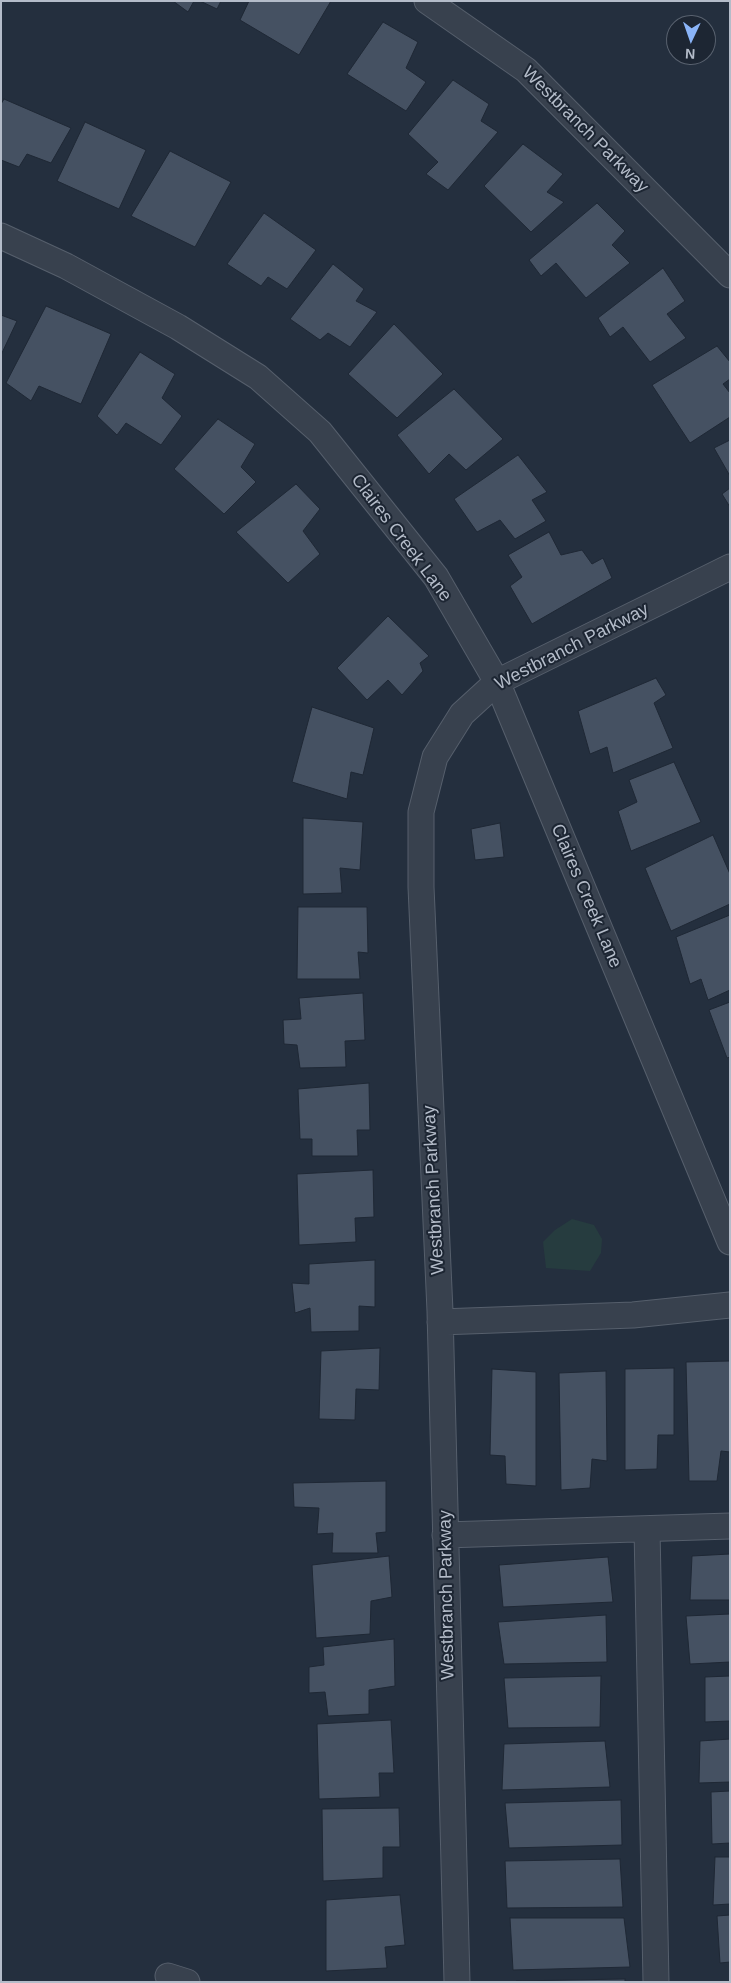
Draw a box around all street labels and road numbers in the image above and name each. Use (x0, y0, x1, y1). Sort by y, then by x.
street label: Westbranch Parkway (517, 62, 653, 198)
street label: Claires Creek Lane (346, 470, 456, 606)
street label: Westbranch Parkway (491, 599, 653, 695)
street label: Claires Creek Lane (546, 821, 626, 971)
street label: Westbranch Parkway (419, 1105, 449, 1275)
street label: Westbranch Parkway (435, 1510, 459, 1680)

